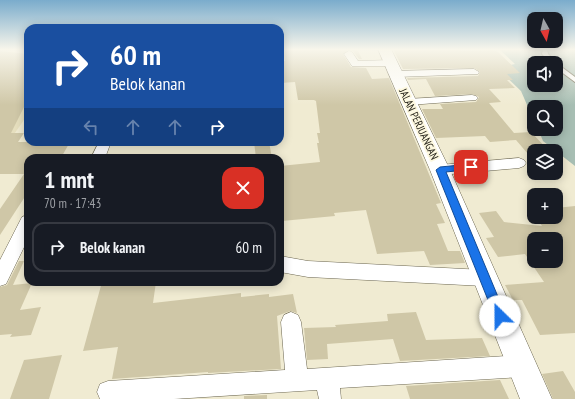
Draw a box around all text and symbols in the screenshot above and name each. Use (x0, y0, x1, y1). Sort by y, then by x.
north arrow (527, 12, 563, 48)
map controls (527, 12, 563, 268)
text: 60 m (110, 36, 161, 73)
icon: right (44, 40, 96, 92)
button: sound (527, 56, 563, 92)
text: Belok kanan (110, 72, 185, 95)
street label: JALAN PERJUANGAN (396, 85, 442, 162)
button: search (527, 100, 563, 136)
icon: left (80, 116, 102, 138)
icon: ahead (122, 116, 144, 138)
icon: ahead (164, 116, 186, 138)
icon: right (206, 116, 228, 138)
button: layers (527, 144, 563, 180)
pin (454, 150, 488, 184)
icon: arrive (460, 156, 482, 178)
text: 1 mnt (44, 164, 94, 195)
button: close (222, 167, 264, 209)
button: + (527, 188, 563, 224)
text: 70 m · 17:43 (44, 195, 101, 212)
button: − (527, 232, 563, 268)
icon: right (46, 236, 68, 258)
text: Belok kanan (80, 238, 145, 257)
text: 60 m (236, 238, 262, 257)
position arrow (479, 295, 521, 337)

